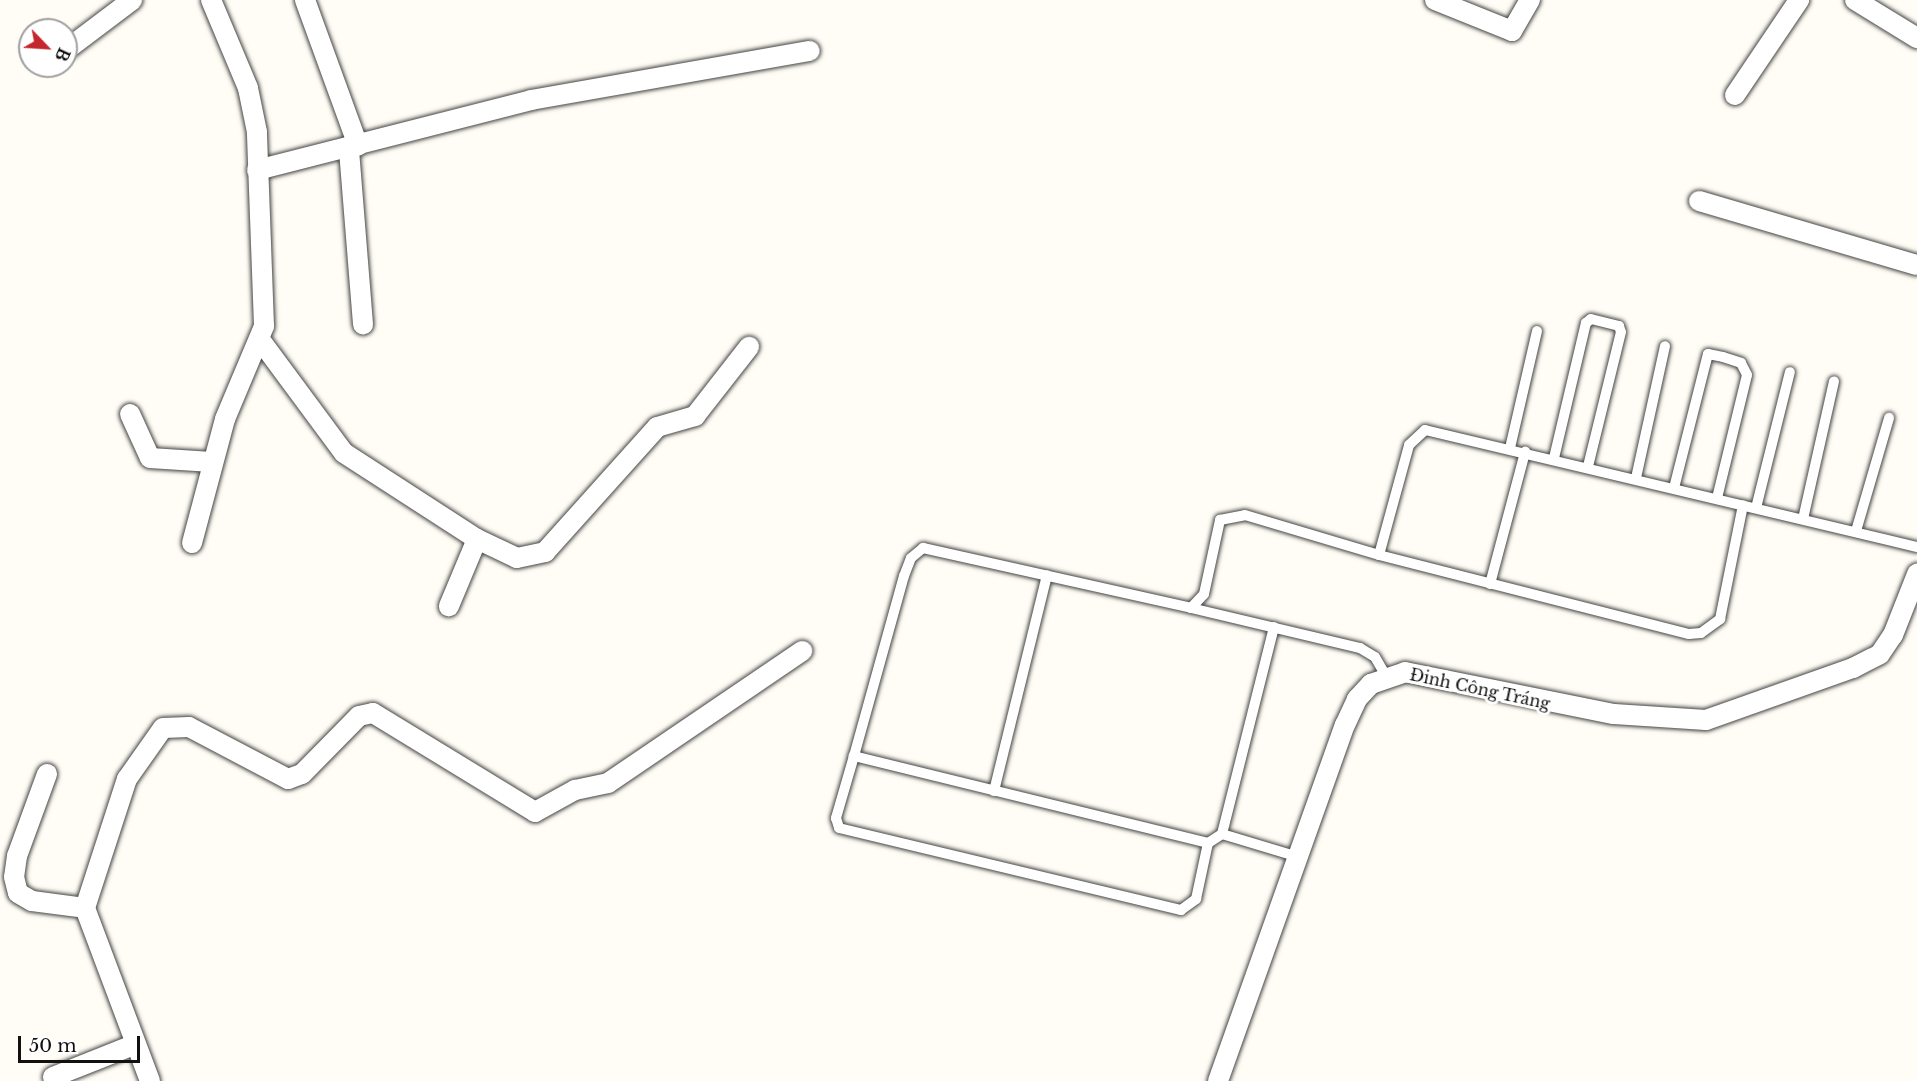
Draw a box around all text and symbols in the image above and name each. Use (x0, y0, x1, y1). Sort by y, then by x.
north arrow (18, 18, 78, 78)
text: B (51, 45, 74, 65)
street label: Đinh Công Tráng (1408, 665, 1552, 713)
scale bar (21, 1024, 142, 1062)
text: 50 m (29, 1035, 77, 1057)

